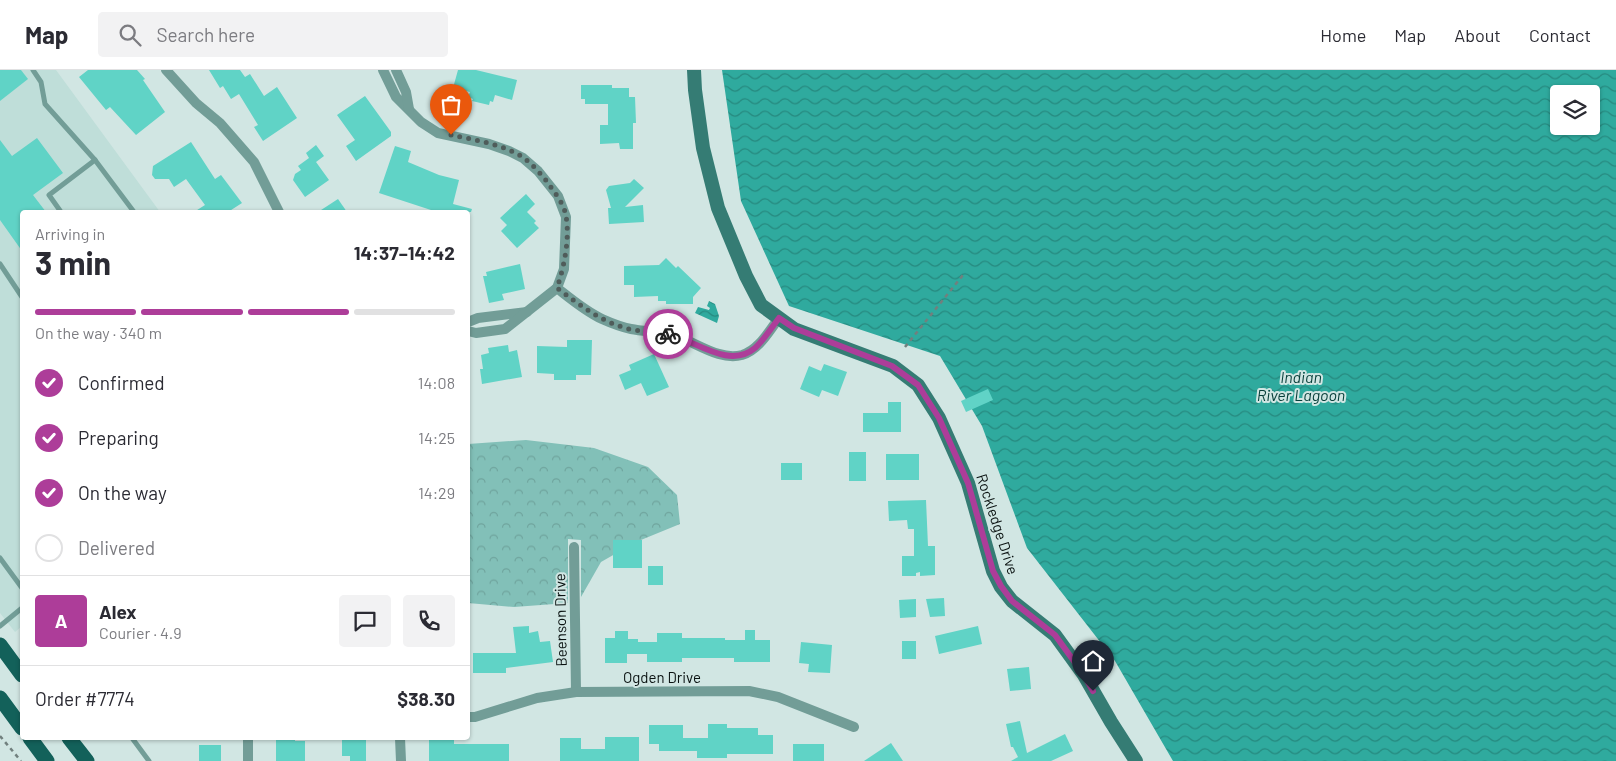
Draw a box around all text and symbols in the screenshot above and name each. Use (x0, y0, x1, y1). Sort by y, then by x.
search box (98, 12, 448, 57)
text: Map (25, 20, 68, 49)
icon: search (116, 21, 144, 49)
text: Search here (156, 23, 255, 46)
text: Home (1320, 24, 1366, 46)
text: Map (1394, 24, 1426, 46)
text: About (1454, 24, 1501, 46)
text: Contact (1529, 24, 1591, 46)
pin (430, 84, 472, 135)
map controls (1550, 85, 1600, 135)
button: layers (1550, 85, 1600, 135)
icon: bag (437, 91, 465, 119)
text: Arriving in (35, 224, 105, 243)
text: 14:37–14:42 (354, 241, 455, 264)
text: 3 min (35, 243, 111, 281)
courier (643, 309, 693, 359)
icon: bike (654, 320, 682, 348)
text: On the way · 340 m (35, 323, 162, 342)
water label: Indian River Lagoon (1257, 367, 1345, 404)
icon: check (35, 369, 63, 397)
text: Confirmed (78, 371, 165, 394)
text: 14:08 (418, 373, 455, 392)
icon: check (35, 424, 63, 452)
text: Preparing (78, 426, 159, 449)
text: 14:25 (418, 428, 455, 447)
street label: Rockledge Drive (973, 471, 1023, 577)
icon: check (35, 479, 63, 507)
text: On the way (78, 481, 167, 504)
text: 14:29 (418, 483, 455, 502)
text: Delivered (78, 536, 155, 559)
street label: Beenson Drive (550, 573, 570, 667)
button: chat (339, 595, 391, 647)
button: phone (403, 595, 455, 647)
text: Alex (99, 600, 137, 623)
text: A (55, 609, 67, 632)
text: Courier · 4.9 (99, 623, 182, 642)
pin (1072, 640, 1114, 691)
icon: home (1079, 647, 1107, 675)
street label: Ogden Drive (623, 668, 701, 686)
text: Order #7774 (35, 687, 135, 710)
text: $38.30 (397, 687, 455, 710)

